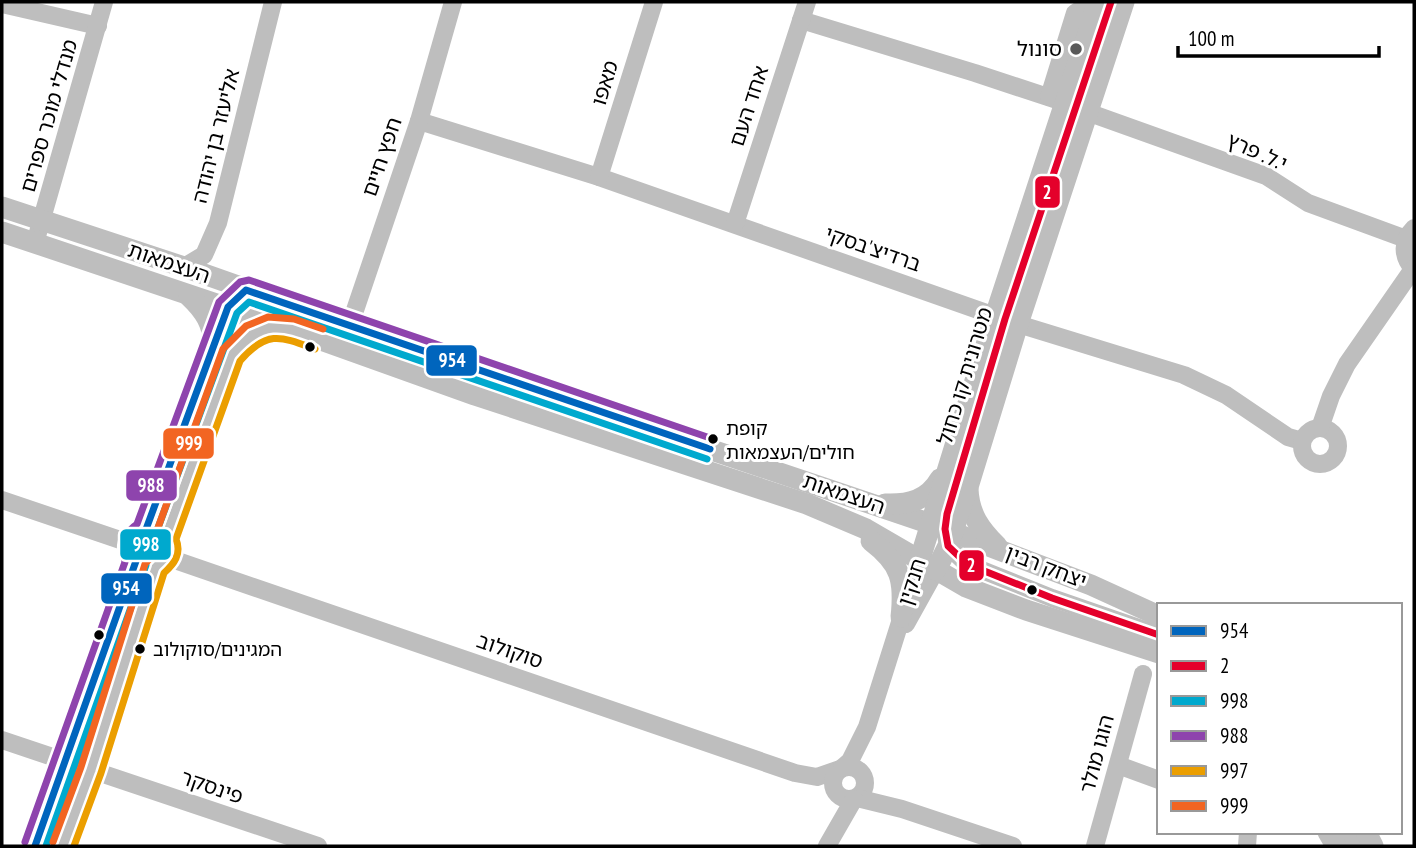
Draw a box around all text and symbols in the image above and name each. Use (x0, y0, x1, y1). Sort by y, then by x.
scale bar (1178, 14, 1379, 58)
text: 100 m (1188, 25, 1234, 52)
place label: סונול (1017, 35, 1062, 62)
street label: מנדלי מוכר ספרים (14, 36, 83, 196)
marker: סונול (1068, 41, 1084, 57)
street label: מאפו (585, 57, 624, 109)
street label: אחד העם (723, 62, 774, 149)
street label: אליעזר בן יהודה (186, 66, 245, 206)
street label: חפץ חיים (355, 114, 408, 200)
street label: י.ל. פרץ (1223, 126, 1292, 177)
line badge: 2 (1034, 175, 1061, 209)
text: 2 (1042, 180, 1052, 204)
street label: ברדיצ'בסקי (822, 220, 925, 278)
street label: העצמאות (125, 236, 214, 289)
street label: מטרונית קו כחול (931, 304, 998, 448)
unlabelled marker (303, 340, 317, 354)
line badge: 954 (425, 344, 478, 377)
text: 954 (438, 348, 466, 372)
place label: קופת חולים/העצמאות (726, 416, 855, 464)
line badge: 999 (162, 427, 215, 460)
text: 999 (175, 431, 203, 455)
marker: קופת חולים/העצמאות (706, 432, 720, 446)
street label: העצמאות (800, 467, 889, 520)
line badge: 988 (125, 469, 178, 502)
text: 988 (137, 473, 165, 497)
line badge: 998 (119, 528, 172, 561)
text: 998 (132, 532, 160, 556)
street label: יצחק רבין (1002, 539, 1091, 594)
line badge: 2 (958, 549, 985, 582)
text: 2 (966, 553, 976, 577)
street label: חנקין (891, 555, 932, 609)
line badge: 954 (100, 572, 153, 605)
text: 954 (112, 576, 140, 600)
unlabelled marker (1025, 583, 1039, 597)
legend (1157, 603, 1402, 834)
text: 954 (1220, 617, 1249, 644)
street label: סוקולוב (473, 627, 547, 674)
unlabelled marker (92, 628, 106, 642)
place label: המגינים/סוקולוב (153, 637, 282, 661)
marker: המגינים/סוקולוב (133, 642, 147, 656)
text: 2 (1220, 652, 1229, 679)
text: 998 (1220, 687, 1248, 714)
street label: הוגו מולר (1073, 712, 1120, 796)
text: 988 (1220, 722, 1248, 749)
text: 997 (1220, 757, 1248, 784)
street label: פינסקר (177, 763, 247, 810)
text: 999 (1220, 792, 1248, 819)

